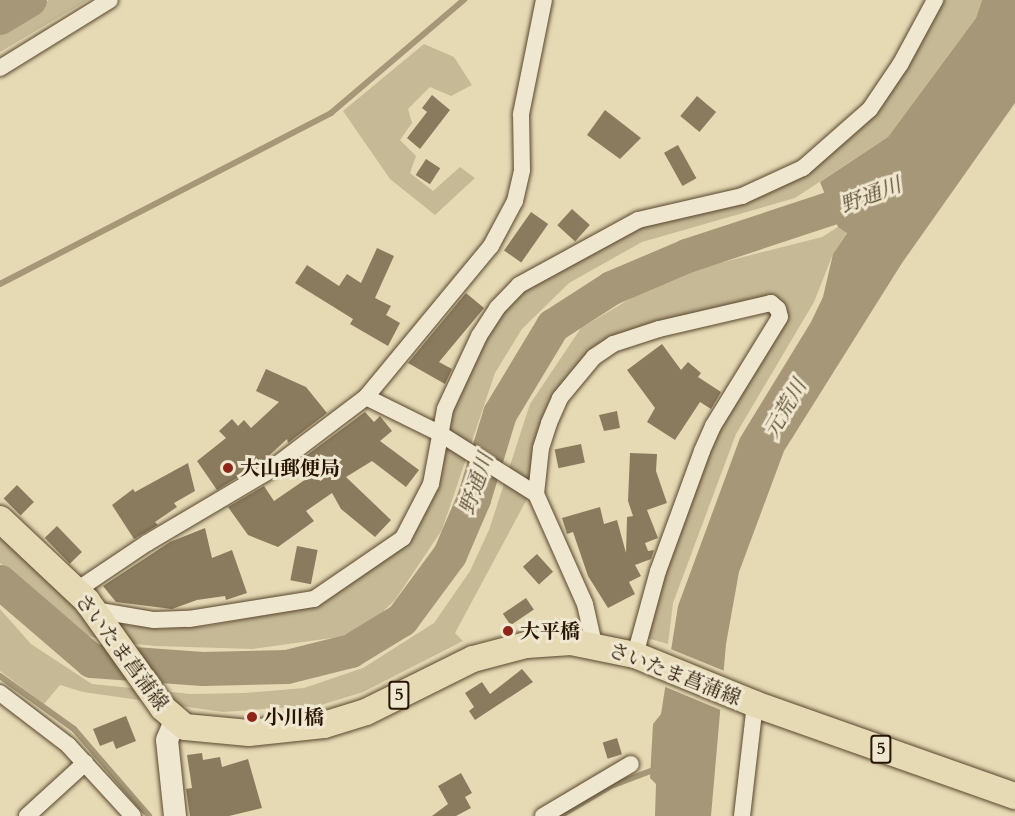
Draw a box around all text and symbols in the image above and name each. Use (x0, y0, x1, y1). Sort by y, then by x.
water label: 野通川 (837, 173, 905, 219)
water label: 元荒川 (759, 375, 813, 443)
water label: 野通川 (455, 450, 499, 518)
place label: 大山郵便局 (240, 456, 340, 480)
marker: 大山郵便局 (221, 461, 235, 475)
street label: さいたま菖蒲線 (70, 589, 174, 715)
place label: 大平橋 (520, 619, 580, 643)
marker: 大平橋 (501, 624, 515, 638)
street label: さいたま菖蒲線 (605, 638, 745, 710)
road number: 5 (387, 680, 411, 710)
place label: 小川橋 (264, 705, 324, 729)
marker: 小川橋 (245, 710, 259, 724)
road number: 5 (869, 734, 893, 764)

